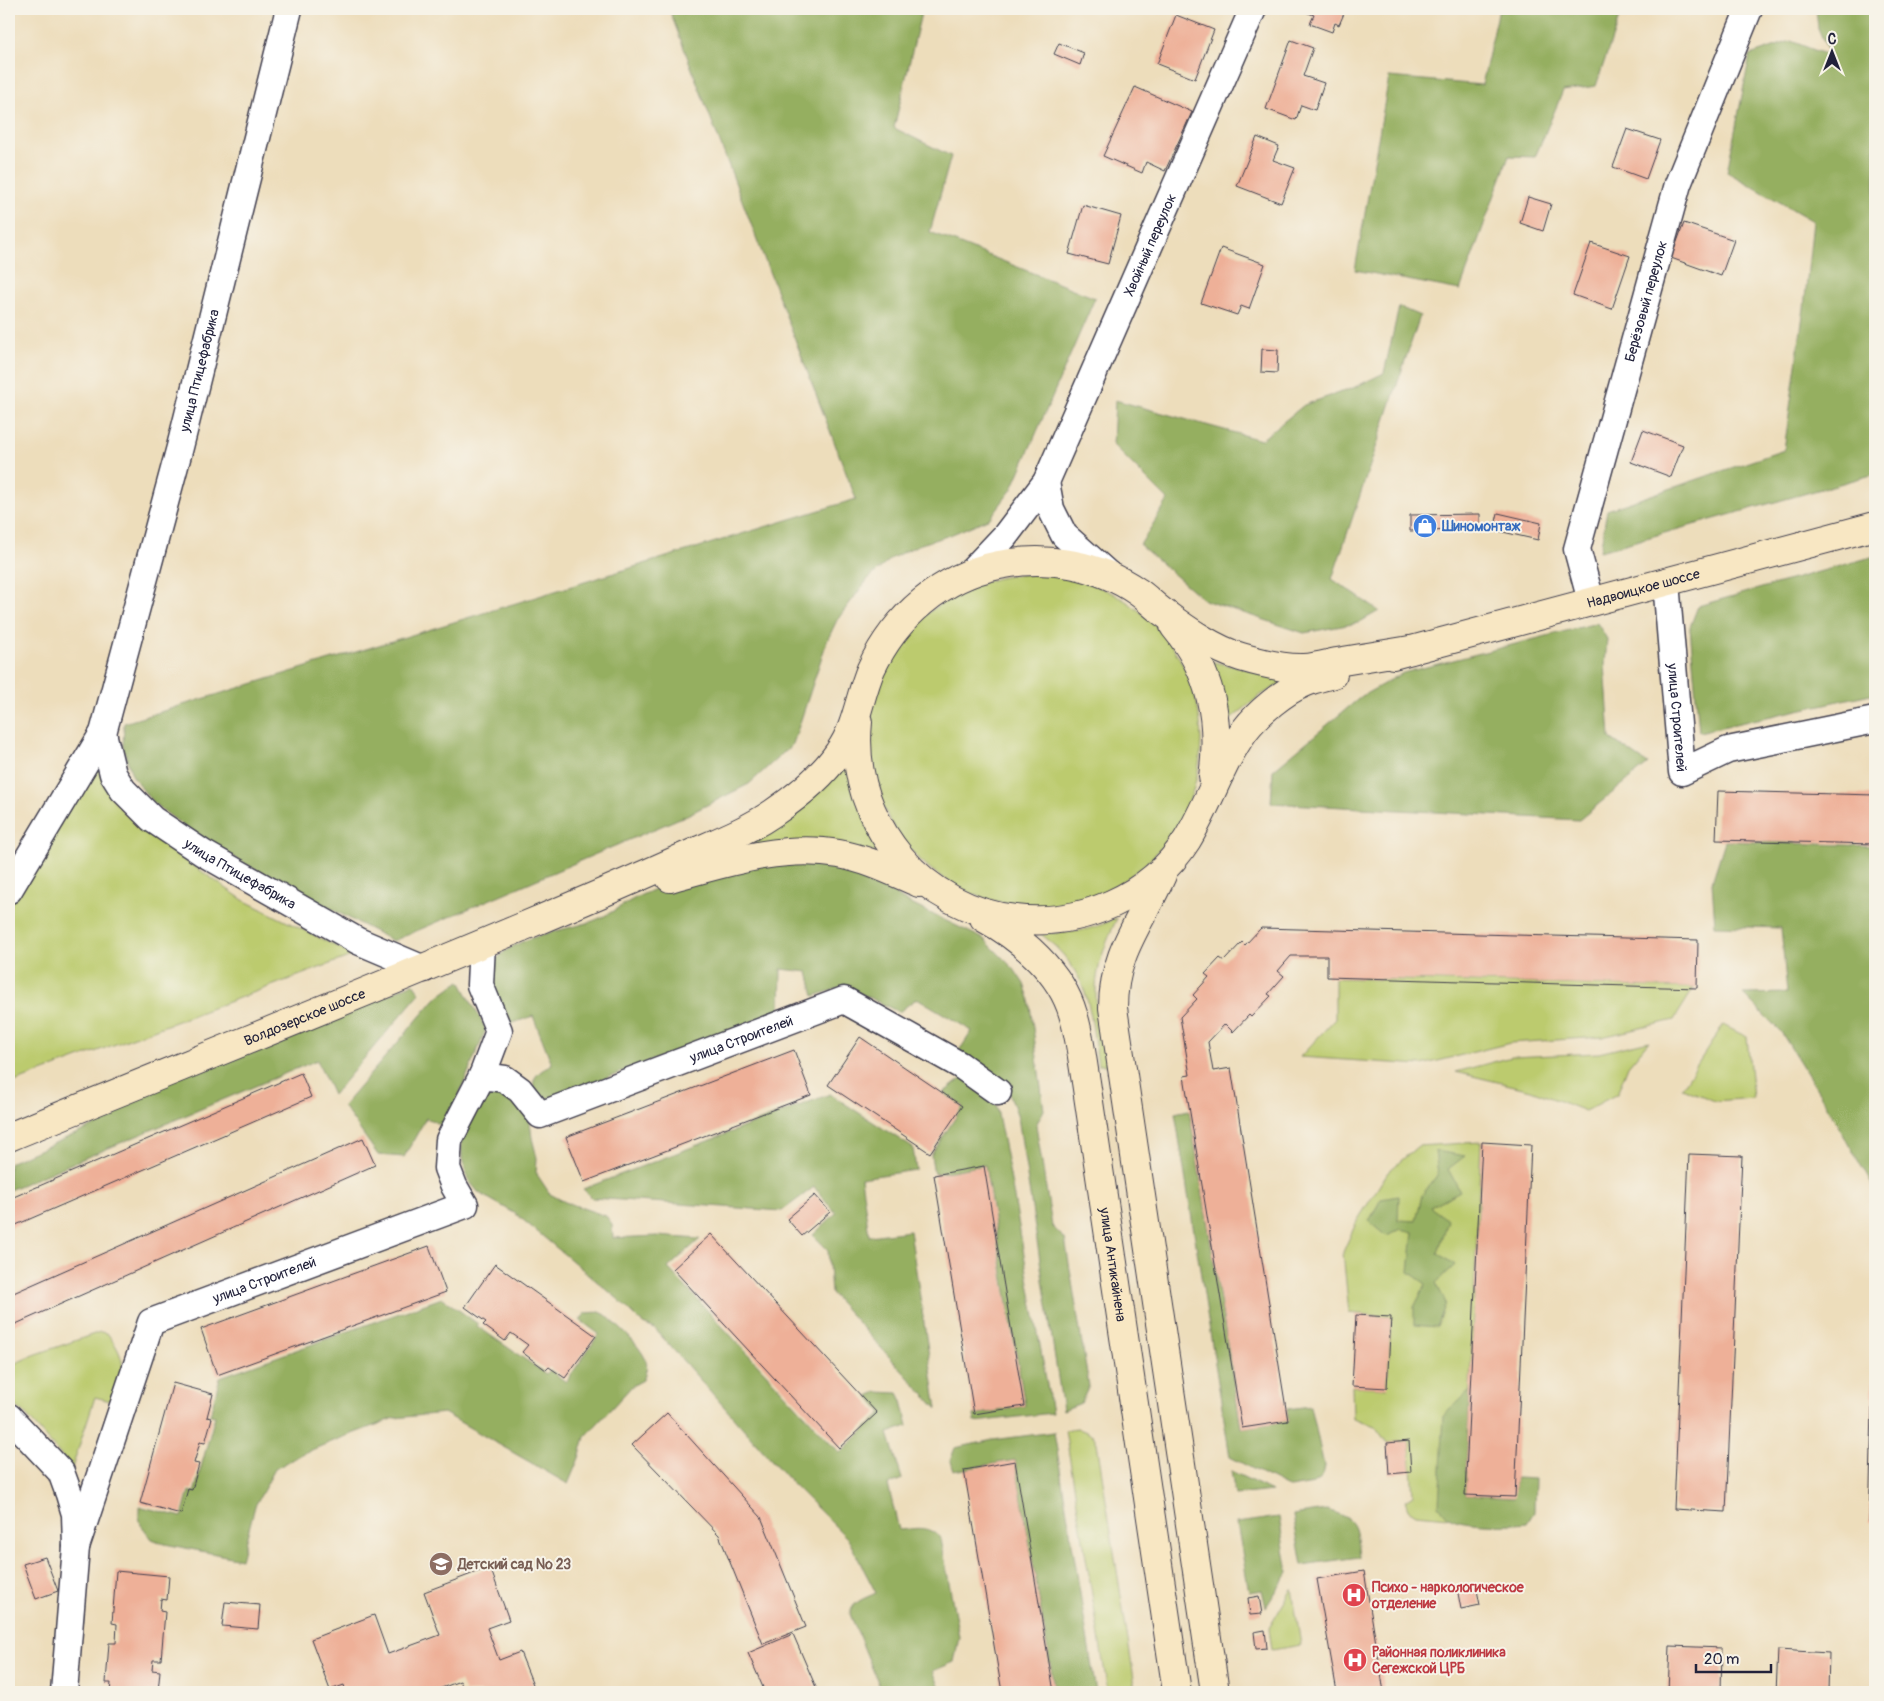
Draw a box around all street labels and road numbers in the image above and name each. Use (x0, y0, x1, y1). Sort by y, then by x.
street label: Хвойный переулок (1120, 191, 1180, 299)
street label: Берёзовый переулок (1621, 239, 1671, 364)
street label: улица Птицефабрика (176, 307, 223, 435)
street label: Надвоицкое шоссе (1585, 565, 1702, 612)
street label: улица Строителей (1664, 662, 1690, 773)
street label: улица Птицефабрика (180, 835, 299, 913)
street label: Волдозерское шоссе (242, 985, 368, 1050)
street label: улица Строителей (687, 1012, 795, 1067)
street label: улица Антикайнена (1096, 1205, 1130, 1323)
street label: улица Строителей (209, 1253, 318, 1308)

